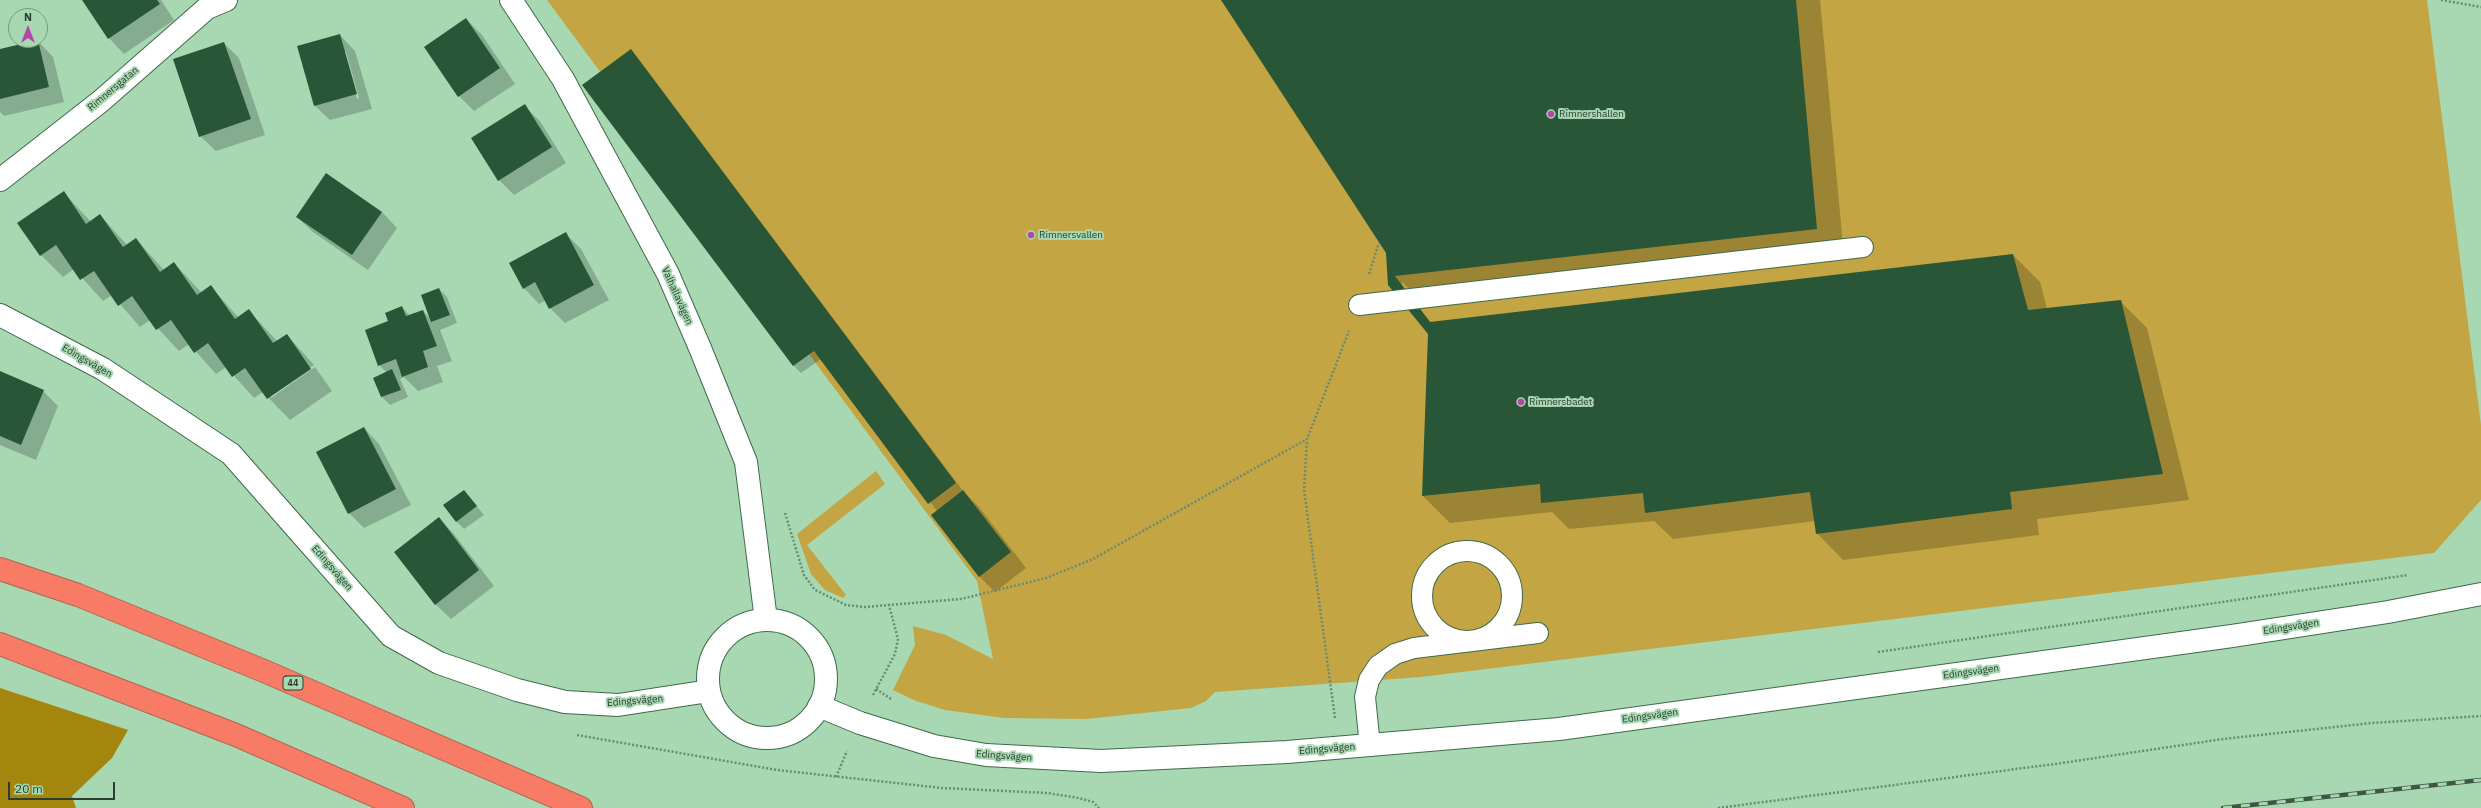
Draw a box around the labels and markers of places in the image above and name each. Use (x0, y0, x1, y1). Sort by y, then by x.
place label: Rimnershallen (1559, 108, 1624, 120)
marker: Rimnershallen (1546, 109, 1556, 119)
place label: Rimnersvallen (1039, 229, 1103, 241)
marker: Rimnersvallen (1026, 230, 1036, 240)
place label: Rimnersbadet (1529, 396, 1592, 408)
marker: Rimnersbadet (1516, 397, 1526, 407)

